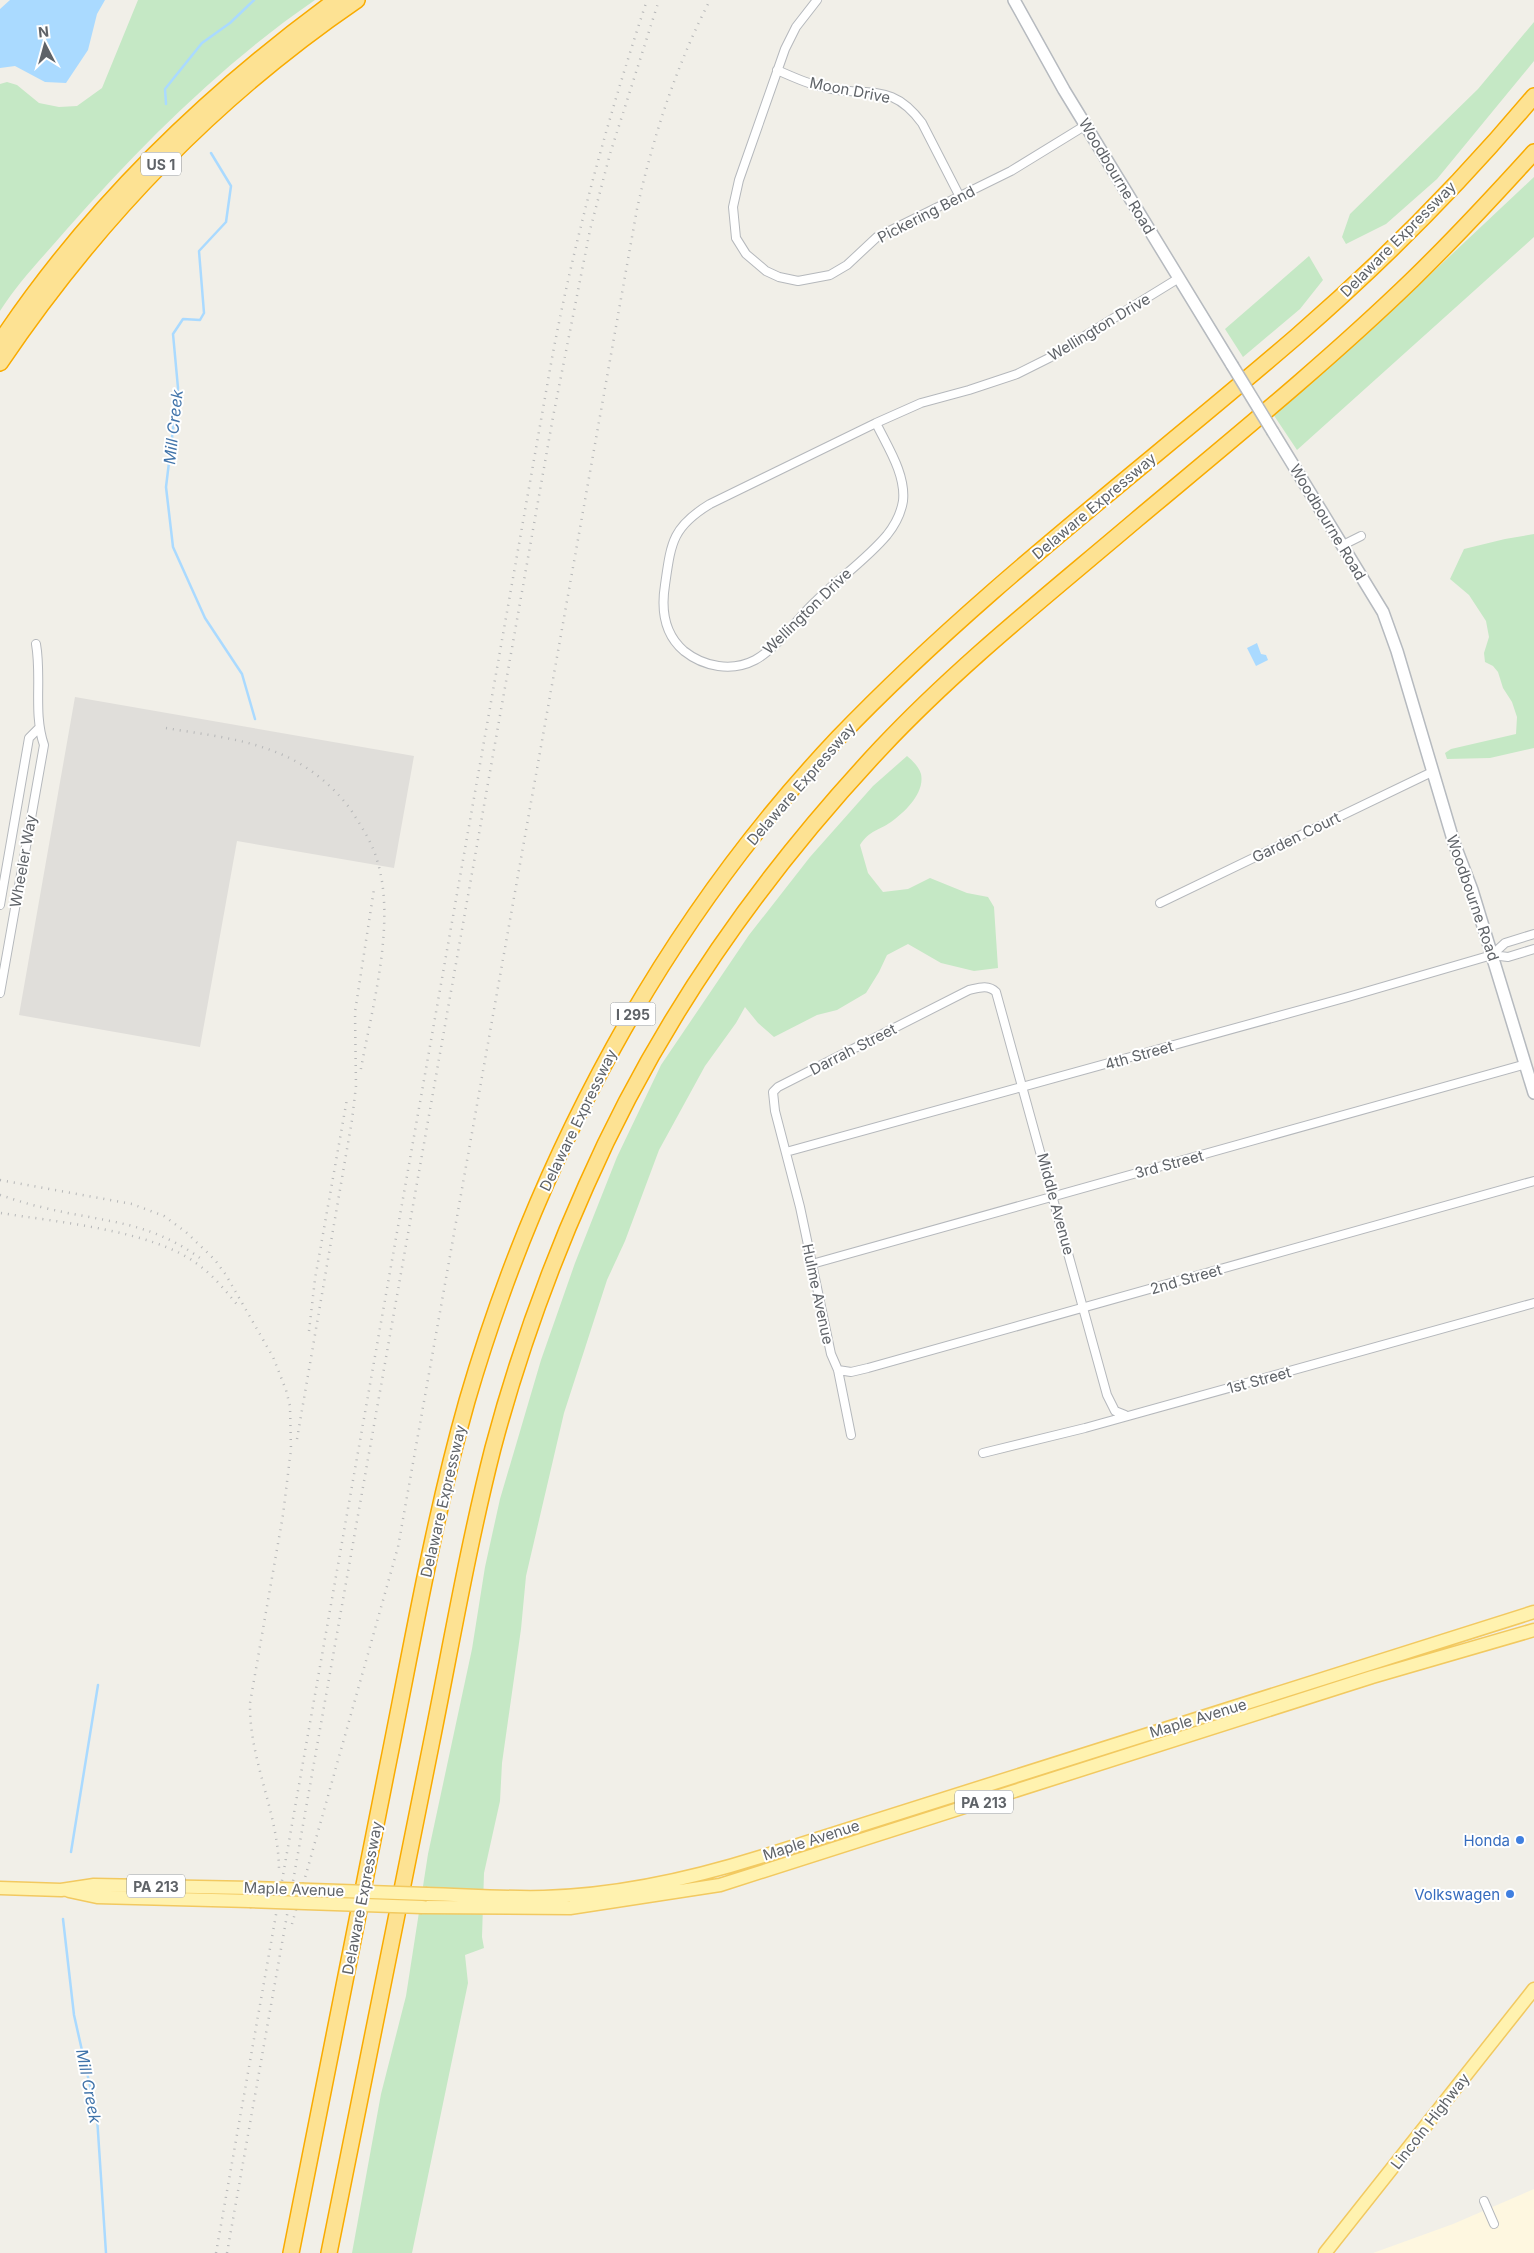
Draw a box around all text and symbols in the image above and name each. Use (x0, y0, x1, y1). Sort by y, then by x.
north arrow (20, 20, 70, 70)
text: N (37, 23, 50, 41)
street label: Moon Drive (808, 73, 892, 107)
street label: Woodbourne Road (1075, 114, 1159, 238)
road number: US 1 (141, 152, 181, 175)
street label: Delaware Expressway (1336, 177, 1460, 301)
street label: Pickering Bend (874, 181, 978, 247)
street label: Wellington Drive (1044, 289, 1154, 365)
water label: Mill Creek (159, 388, 187, 465)
street label: Delaware Expressway (1028, 448, 1160, 563)
street label: Woodbourne Road (1286, 460, 1370, 584)
street label: Wellington Drive (759, 564, 855, 658)
street label: Delaware Expressway (743, 718, 860, 849)
street label: Garden Court (1249, 807, 1343, 867)
street label: Wheeler Way (5, 812, 41, 909)
street label: Woodbourne Road (1443, 832, 1503, 964)
road number: I 295 (610, 1002, 656, 1026)
street label: Darrah Street (807, 1019, 900, 1079)
street label: 4th Street (1103, 1036, 1175, 1074)
street label: Delaware Expressway (535, 1045, 621, 1194)
street label: 3rd Street (1133, 1146, 1206, 1182)
street label: Middle Avenue (1033, 1151, 1079, 1257)
street label: Hulme Avenue (798, 1242, 838, 1346)
street label: 2nd Street (1148, 1260, 1224, 1298)
street label: 1st Street (1225, 1362, 1293, 1398)
street label: Delaware Expressway (416, 1422, 470, 1579)
street label: Maple Avenue (1147, 1694, 1249, 1742)
road number: PA 213 (955, 1790, 1013, 1814)
street label: Maple Avenue (760, 1815, 862, 1865)
street label: Delaware Expressway (338, 1819, 386, 1976)
place label: Honda (1463, 1831, 1510, 1850)
marker: Honda (1514, 1834, 1526, 1846)
road number: PA 213 (127, 1874, 185, 1898)
street label: Maple Avenue (243, 1878, 345, 1900)
place label: Volkswagen (1414, 1885, 1500, 1904)
marker: Volkswagen (1504, 1888, 1516, 1900)
water label: Mill Creek (72, 2047, 106, 2125)
street label: Lincoln Highway (1386, 2069, 1474, 2173)

